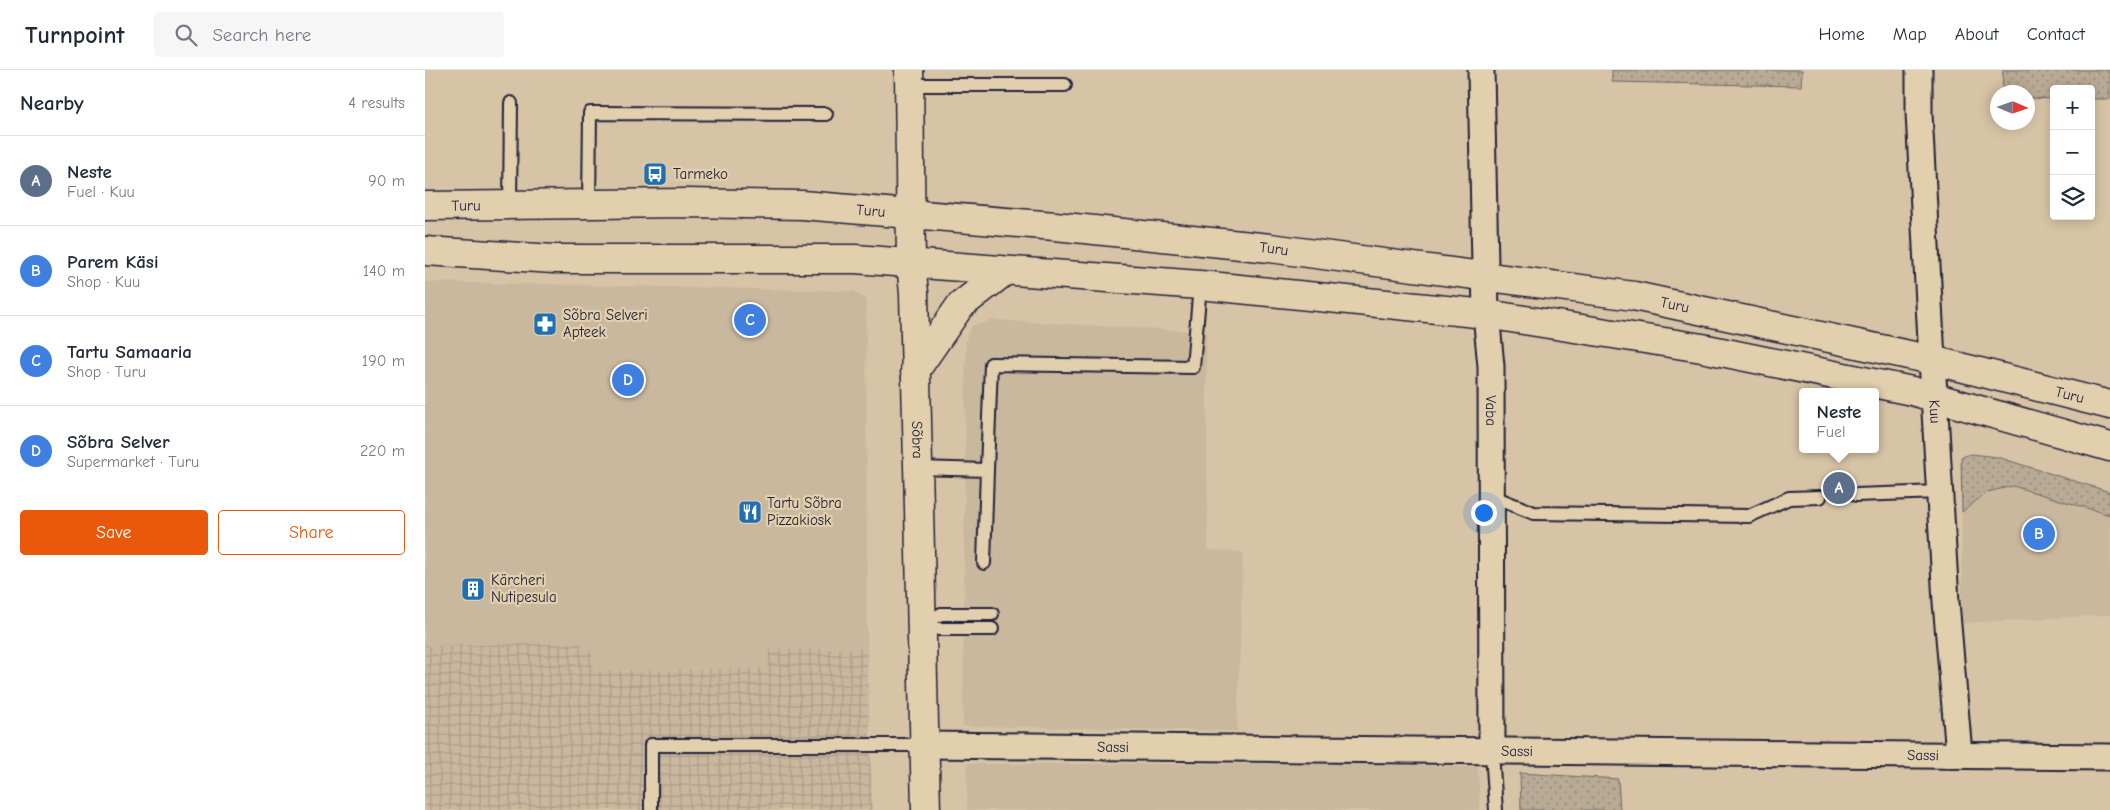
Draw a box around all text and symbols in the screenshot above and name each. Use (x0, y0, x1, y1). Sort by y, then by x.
search box (154, 12, 504, 57)
text: Turnpoint (25, 21, 124, 49)
icon: search (172, 21, 200, 49)
text: Search here (212, 24, 311, 46)
text: Home (1818, 24, 1865, 45)
text: Map (1893, 24, 1927, 45)
text: About (1955, 24, 1999, 45)
text: Contact (2027, 24, 2085, 45)
north arrow (1990, 85, 2035, 130)
map controls (2050, 85, 2095, 220)
button: + (2050, 85, 2095, 130)
text: Nearby (20, 91, 84, 115)
text: 4 results (348, 94, 405, 112)
button: − (2050, 130, 2095, 175)
text: Neste (67, 161, 112, 183)
bus stop icon: Tarmeko (642, 161, 668, 187)
place label: Tarmeko (673, 165, 728, 183)
text: A (32, 172, 40, 190)
text: 90 m (368, 172, 405, 190)
button: layers (2050, 175, 2095, 220)
text: Fuel · Kuu (67, 183, 135, 201)
street label: Turu (451, 196, 481, 215)
street label: Turu (855, 201, 886, 221)
street label: Turu (1259, 238, 1290, 259)
text: Parem Käsi (67, 251, 159, 273)
text: B (31, 262, 41, 280)
text: 140 m (363, 262, 405, 280)
text: Shop · Kuu (67, 273, 140, 291)
street label: Turu (1659, 293, 1691, 317)
pin: C (734, 301, 766, 339)
place label: Sõbra Selveri Apteek (563, 306, 648, 341)
pharmacy icon: Sõbra Selveri Apteek (532, 311, 558, 337)
text: Tartu Samaaria (67, 341, 192, 363)
text: C (31, 352, 41, 370)
text: 190 m (362, 352, 405, 370)
pin: D (612, 361, 644, 399)
text: Shop · Turu (67, 363, 146, 381)
street label: Turu (2053, 383, 2086, 407)
popup (1799, 388, 1879, 453)
street label: Vaba (1482, 395, 1500, 426)
street label: Kuu (1925, 399, 1945, 424)
text: Neste (1817, 401, 1861, 423)
street label: Sõbra (908, 421, 927, 459)
text: Fuel (1817, 423, 1845, 441)
text: Sõbra Selver (67, 431, 170, 453)
text: D (31, 442, 41, 460)
text: 220 m (360, 442, 405, 460)
text: Supermarket · Turu (67, 453, 199, 471)
pin: A (1823, 469, 1855, 507)
place label: Tartu Sõbra Pizzakiosk (767, 494, 842, 529)
restaurant icon: Tartu Sõbra Pizzakiosk (737, 499, 763, 525)
your location (1471, 500, 1497, 526)
button: Save (20, 510, 208, 555)
button: Share (218, 510, 405, 555)
pin: B (2023, 515, 2055, 553)
place label: Kärcheri Nutipesula (491, 571, 557, 606)
building icon: Kärcheri Nutipesula (460, 576, 486, 602)
street label: Sassi (1097, 738, 1129, 756)
street label: Sassi (1501, 742, 1533, 760)
street label: Sassi (1907, 746, 1939, 764)

